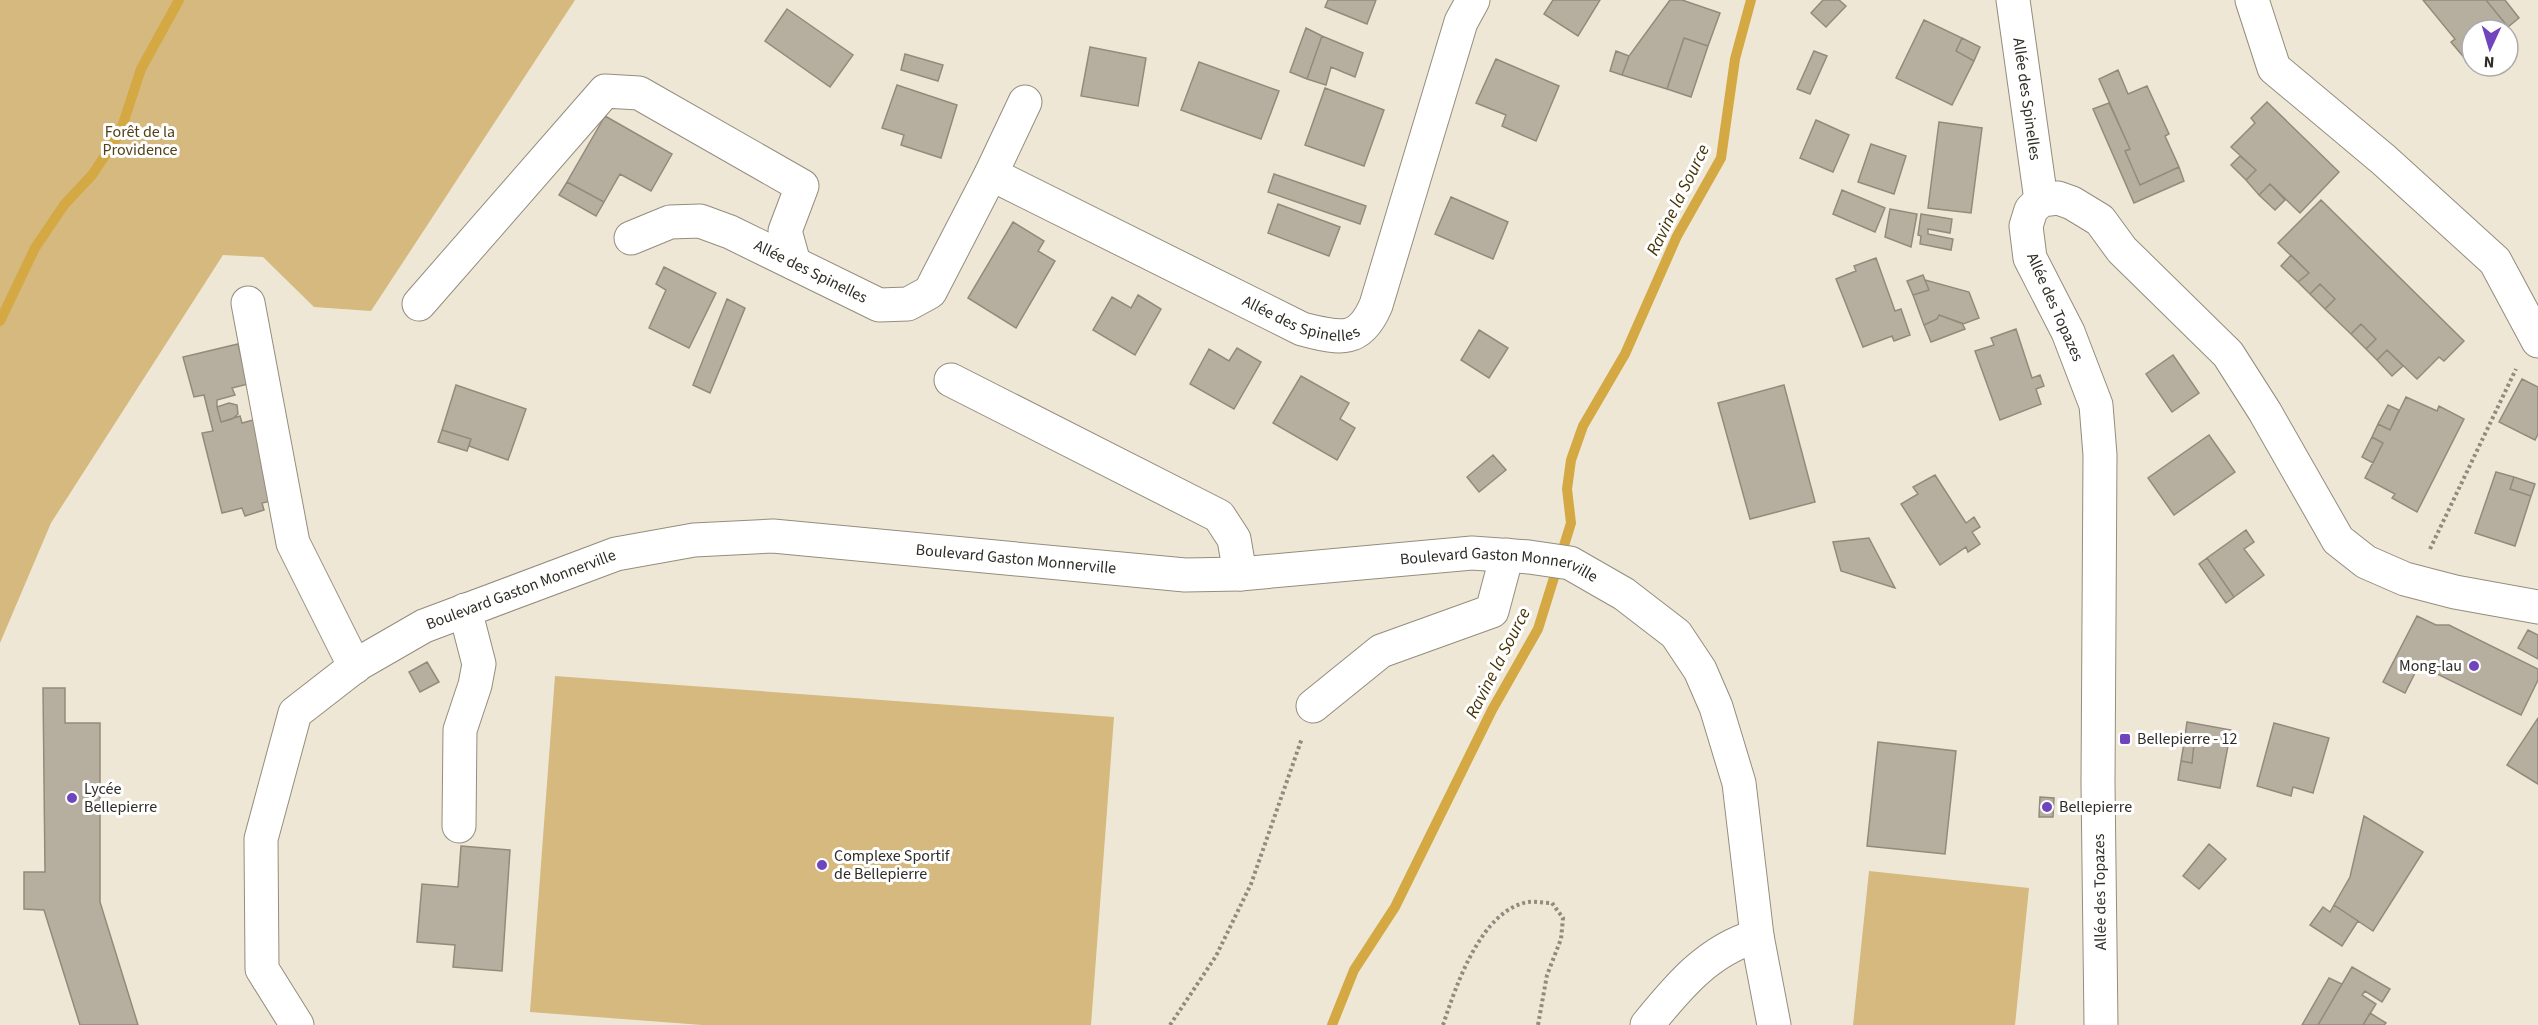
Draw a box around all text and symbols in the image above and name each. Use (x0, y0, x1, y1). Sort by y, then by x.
north arrow (2460, 18, 2520, 78)
street label: Allée des Spinelles (2007, 36, 2046, 162)
text: N (2483, 51, 2495, 73)
park label: Forêt de la Providence (103, 121, 178, 161)
water label: Ravine la Source (1640, 140, 1716, 260)
street label: Allée des Spinelles (750, 234, 871, 309)
street label: Allée des Topazes (2021, 249, 2089, 365)
street label: Allée des Spinelles (1239, 290, 1364, 347)
street label: Boulevard Gaston Monnerville (915, 539, 1117, 579)
street label: Boulevard Gaston Monnerville (1399, 542, 1602, 588)
street label: Boulevard Gaston Monnerville (423, 544, 619, 635)
water label: Ravine la Source (1459, 603, 1537, 723)
place label: Mong-lau (2399, 655, 2462, 677)
marker: Mong-lau (2467, 659, 2481, 673)
place label: Bellepierre - 12 (2137, 728, 2237, 750)
marker: Bellepierre - 12 (2118, 732, 2132, 746)
place label: Lycée Bellepierre (84, 778, 157, 818)
marker: Lycée Bellepierre (65, 791, 79, 805)
place label: Bellepierre (2059, 796, 2132, 818)
marker: Bellepierre (2040, 800, 2054, 814)
street label: Allée des Topazes (2088, 833, 2112, 951)
place label: Complexe Sportif de Bellepierre (834, 845, 951, 885)
marker: Complexe Sportif de Bellepierre (815, 858, 829, 872)

